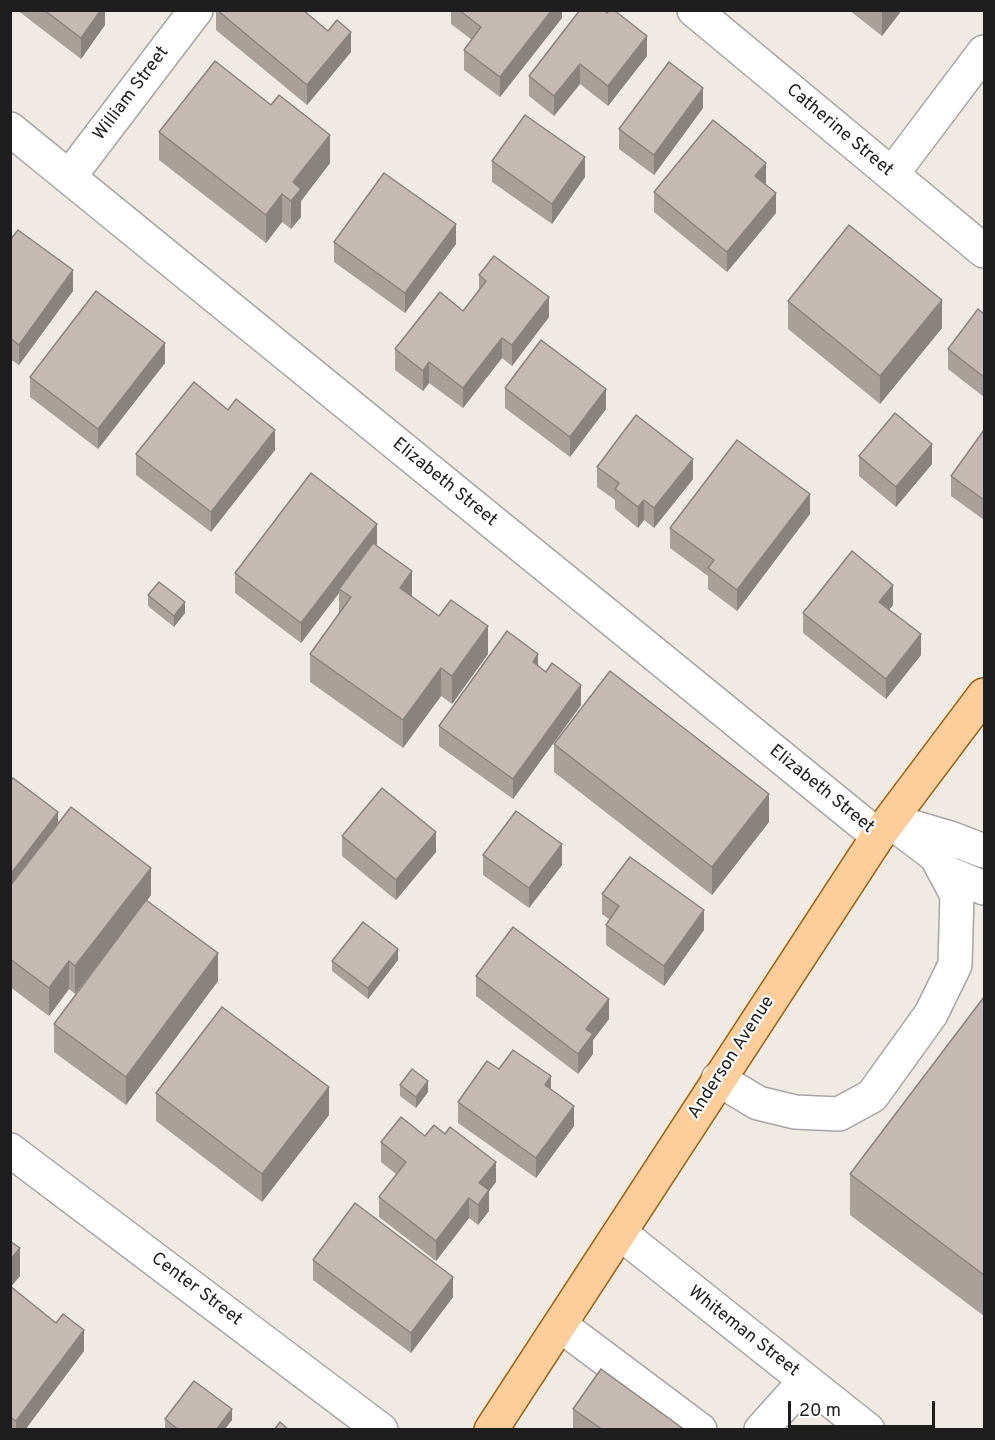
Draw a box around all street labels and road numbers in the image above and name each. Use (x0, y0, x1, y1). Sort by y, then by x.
street label: William Street (90, 43, 174, 145)
street label: Catherine Street (781, 80, 897, 182)
street label: Elizabeth Street (387, 434, 501, 532)
street label: Elizabeth Street (764, 741, 878, 839)
street label: Anderson Avenue (684, 992, 780, 1124)
street label: Center Street (146, 1249, 246, 1331)
street label: Whiteman Street (683, 1282, 803, 1382)

